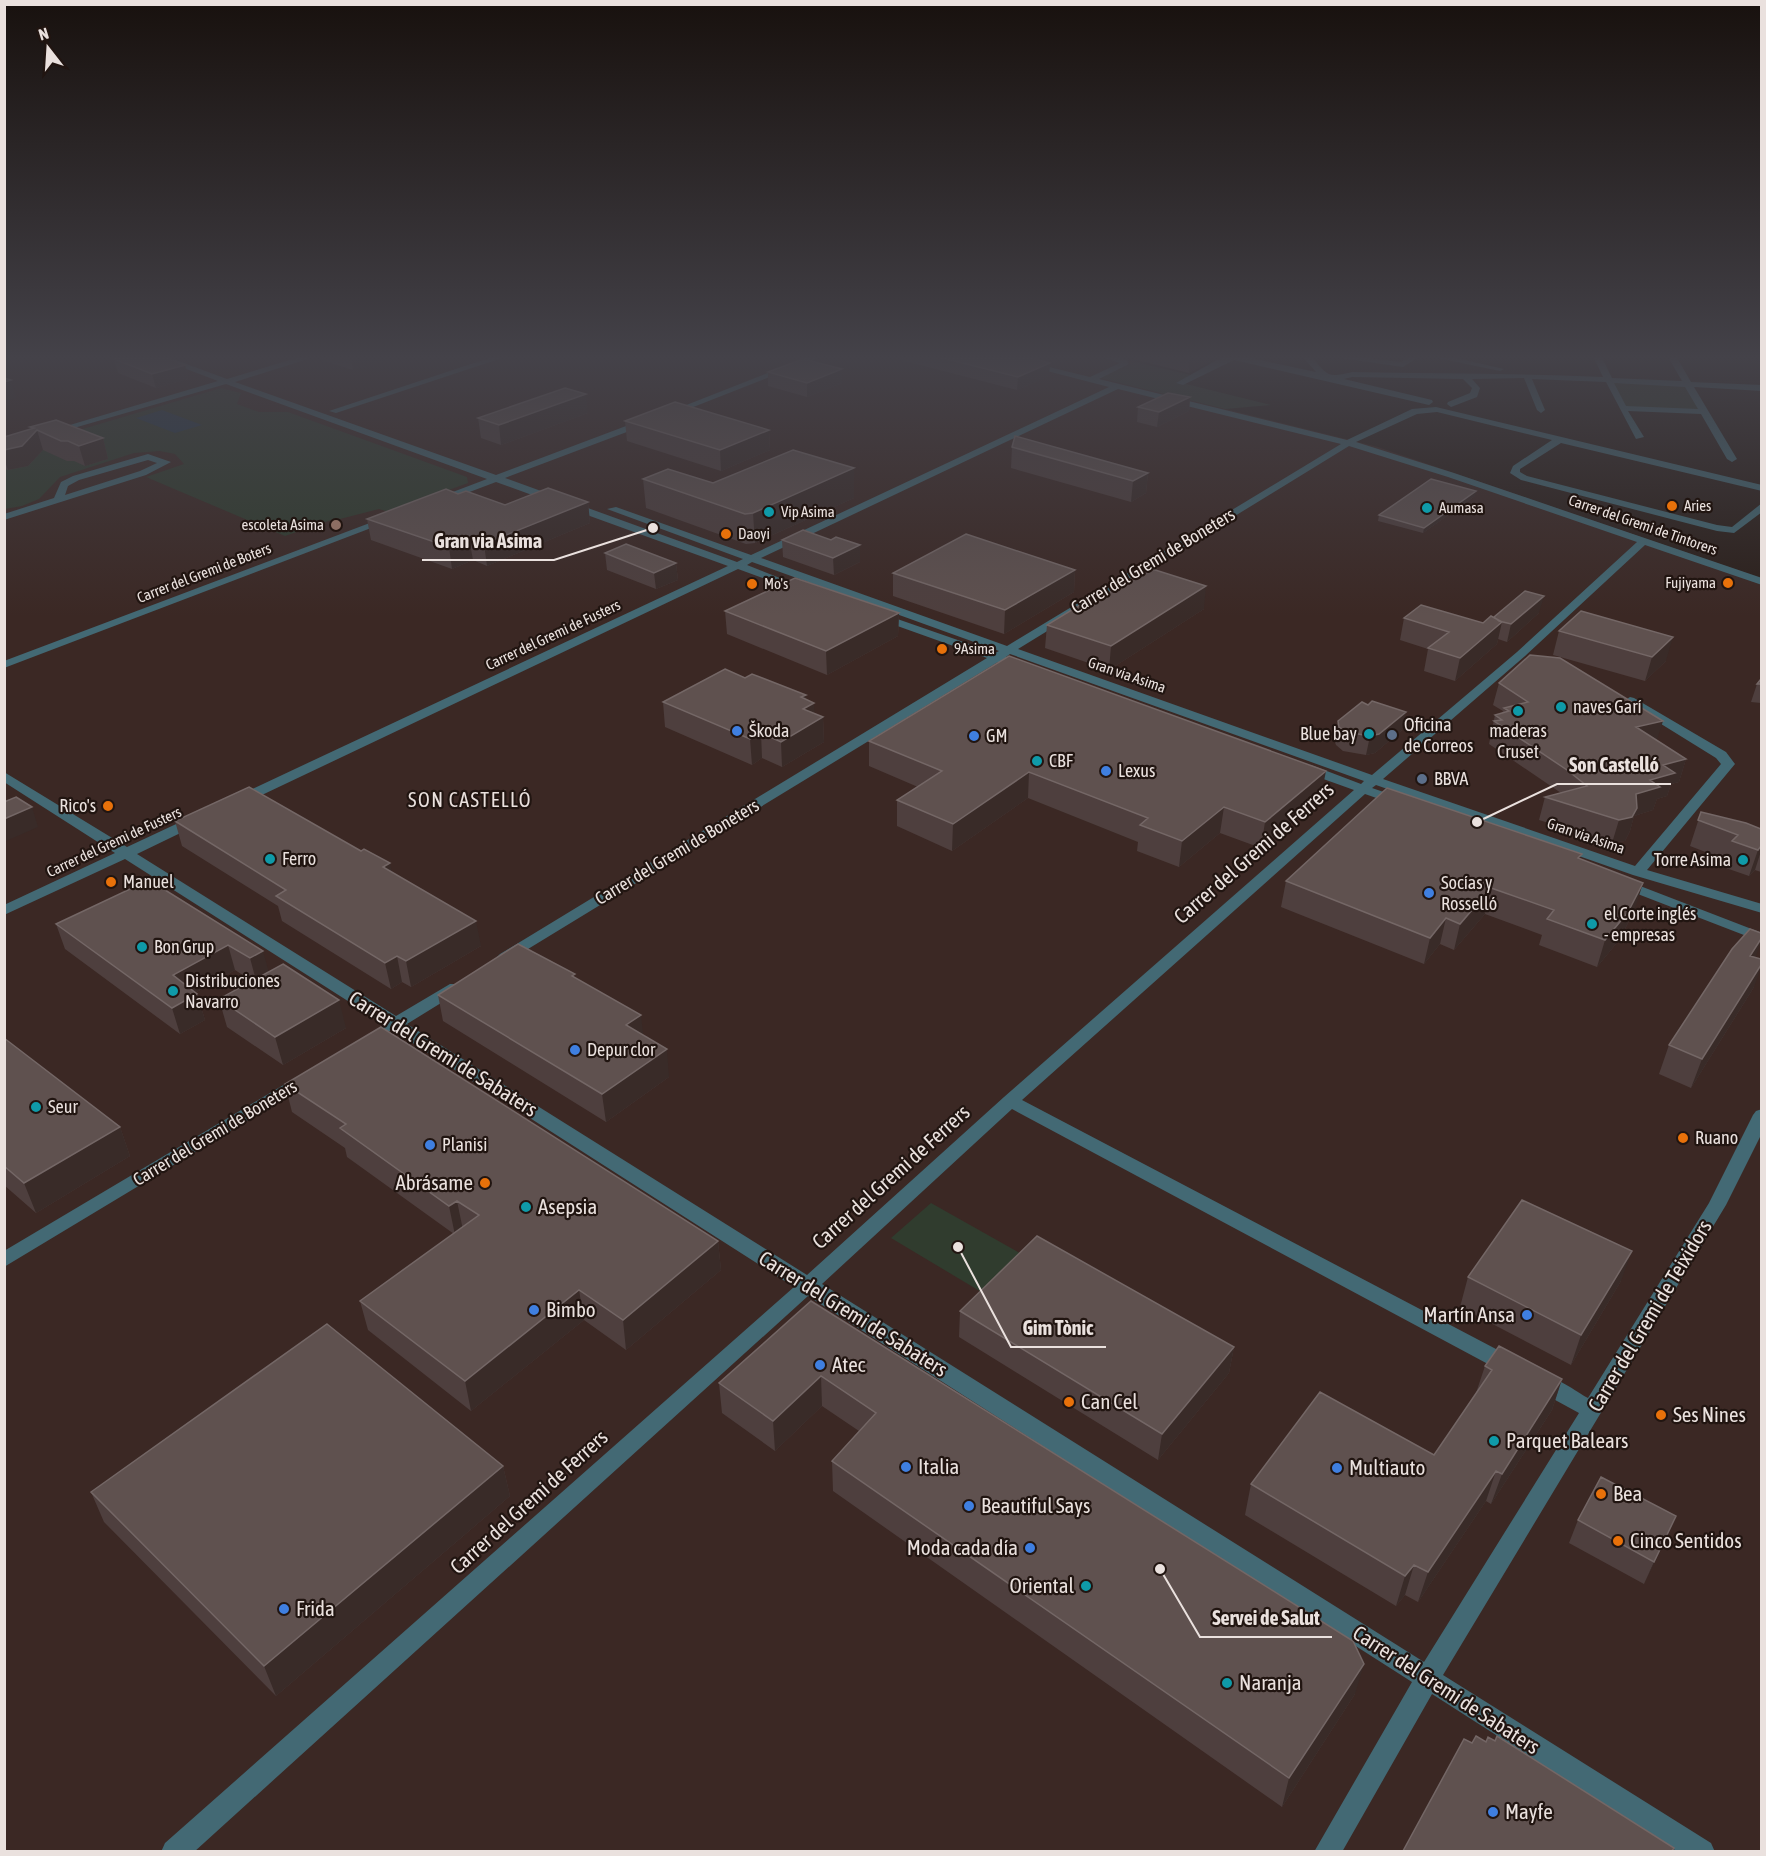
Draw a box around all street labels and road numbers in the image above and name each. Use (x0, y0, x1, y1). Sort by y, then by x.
street label: Carrer del Gremi de Tintorers (1566, 491, 1720, 558)
street label: Carrer del Gremi de Boneters (1067, 503, 1239, 618)
street label: Carrer del Gremi de Boters (134, 539, 273, 606)
street label: Carrer del Gremi de Fusters (483, 596, 623, 673)
street label: Gran via Asima (1086, 653, 1168, 696)
street label: Carrer del Gremi de Ferrers (1169, 776, 1338, 928)
street label: Carrer del Gremi de Boneters (591, 794, 763, 909)
street label: Carrer del Gremi de Fusters (44, 803, 184, 880)
street label: Gran via Asima (1545, 814, 1627, 857)
street label: Carrer del Gremi de Sabaters (345, 985, 542, 1121)
street label: Carrer del Gremi de Boneters (129, 1075, 301, 1190)
street label: Carrer del Gremi de Ferrers (807, 1099, 974, 1253)
street label: Carrer del Gremi de Teixidors (1582, 1215, 1716, 1416)
street label: Carrer del Gremi de Sabaters (755, 1245, 952, 1381)
street label: Carrer del Gremi de Ferrers (445, 1424, 612, 1578)
street label: Carrer del Gremi de Sabaters (1349, 1620, 1544, 1758)

